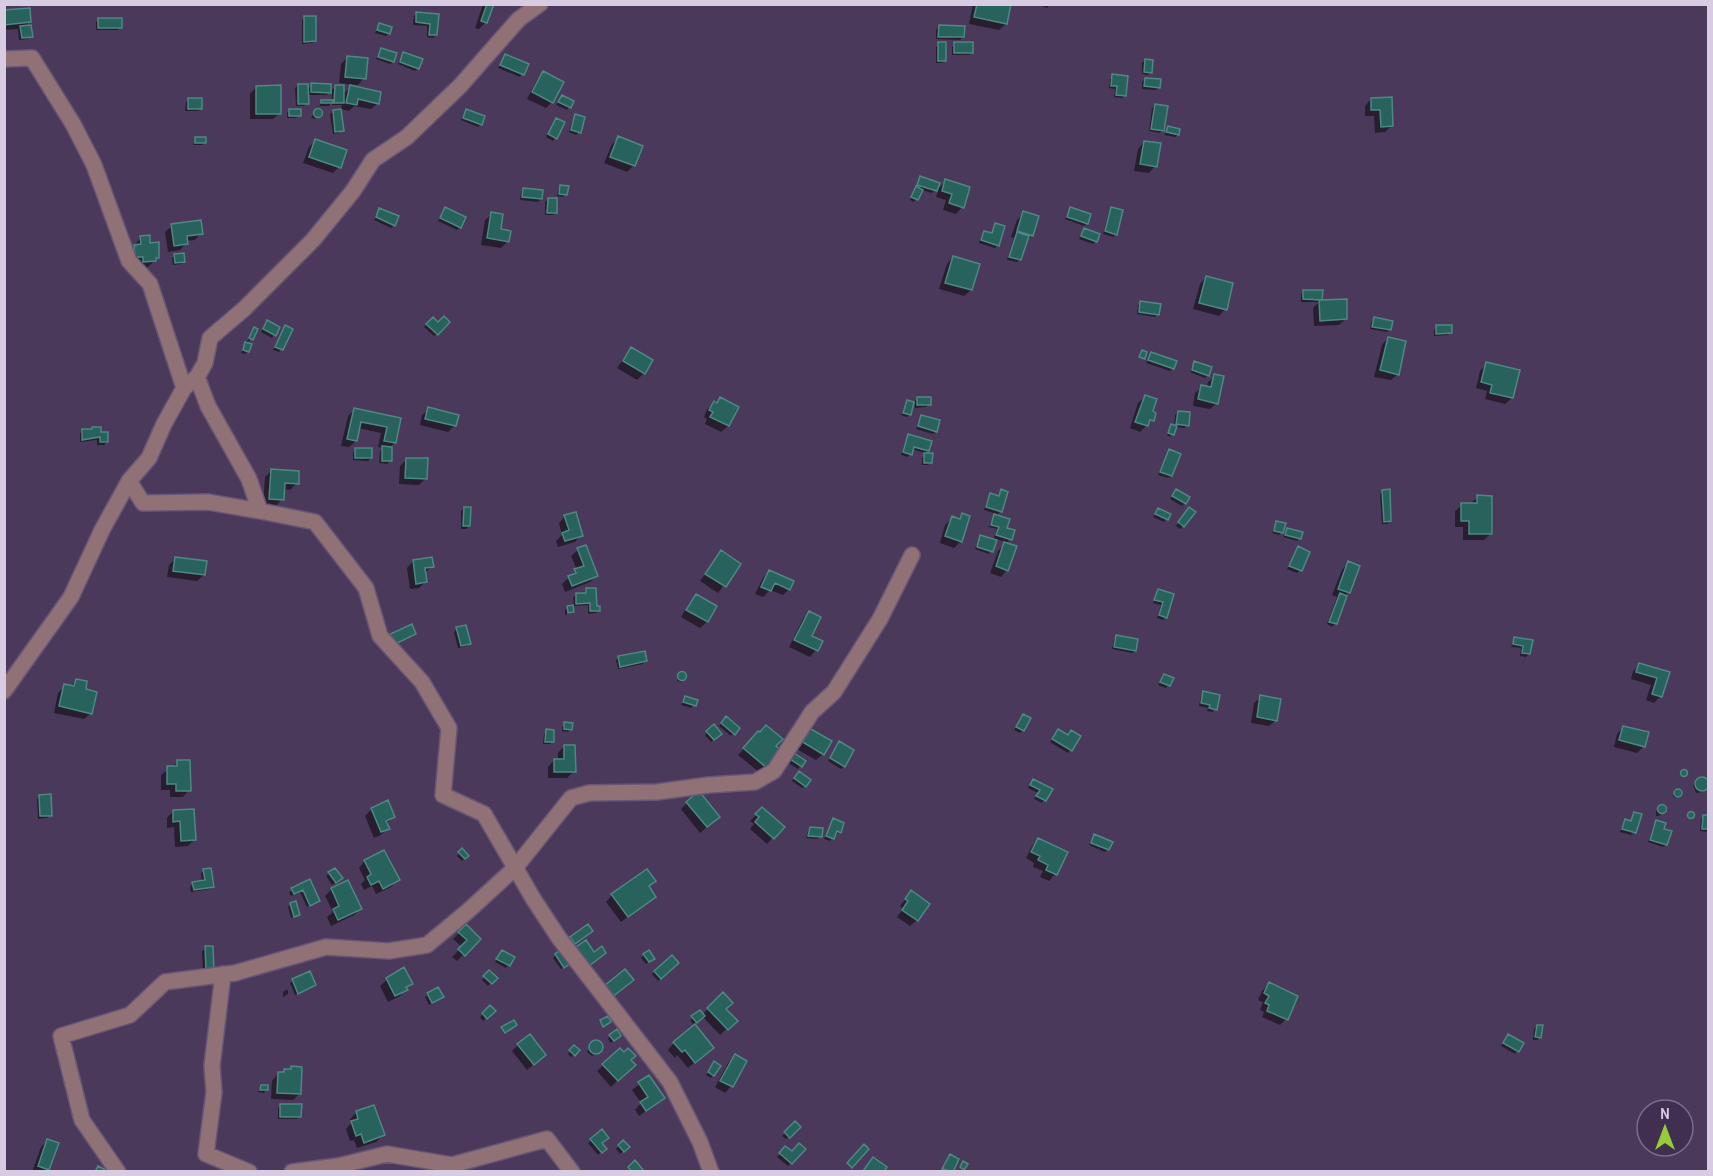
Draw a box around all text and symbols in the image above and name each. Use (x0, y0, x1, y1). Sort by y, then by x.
north arrow (1635, 1098, 1695, 1158)
text: N (1660, 1102, 1670, 1124)

